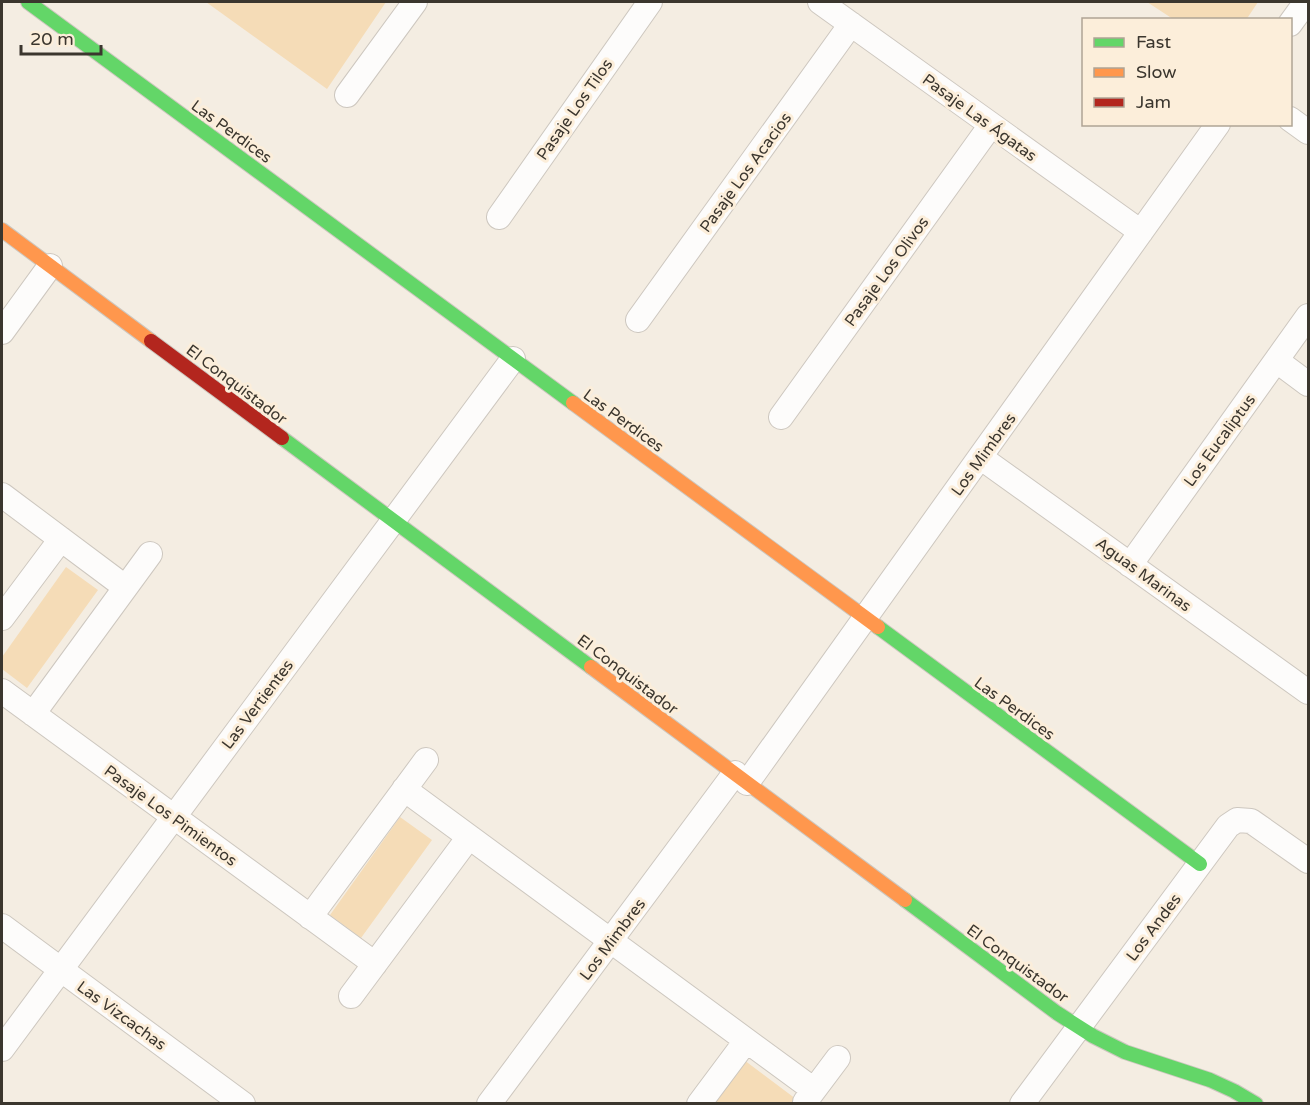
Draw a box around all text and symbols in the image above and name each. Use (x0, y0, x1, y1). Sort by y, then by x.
scale bar (21, 18, 100, 56)
legend (1082, 18, 1292, 126)
text: 20 m (30, 28, 74, 50)
text: Fast (1136, 31, 1171, 53)
street label: Pasaje Los Tilos (532, 55, 617, 164)
text: Slow (1136, 61, 1177, 83)
street label: Pasaje Las Ágatas (918, 70, 1041, 166)
text: Jam (1136, 91, 1171, 113)
street label: Las Perdices (187, 96, 276, 168)
street label: Pasaje Los Acacios (696, 109, 796, 236)
street label: Pasaje Los Olivos (840, 213, 933, 330)
street label: El Conquistador (182, 340, 292, 430)
street label: Las Perdices (579, 385, 668, 457)
street label: Los Eucaliptus (1180, 390, 1260, 491)
street label: Los Mimbres (947, 409, 1021, 500)
street label: Aguas Marinas (1092, 533, 1195, 616)
street label: El Conquistador (573, 630, 683, 720)
street label: Las Vertientes (218, 656, 298, 753)
street label: Las Perdices (970, 673, 1059, 745)
street label: Pasaje Los Pimientos (100, 761, 241, 871)
street label: Los Andes (1122, 890, 1186, 965)
street label: Los Mimbres (575, 895, 650, 985)
street label: El Conquistador (963, 920, 1073, 1008)
street label: Las Vizcachas (73, 977, 170, 1055)

